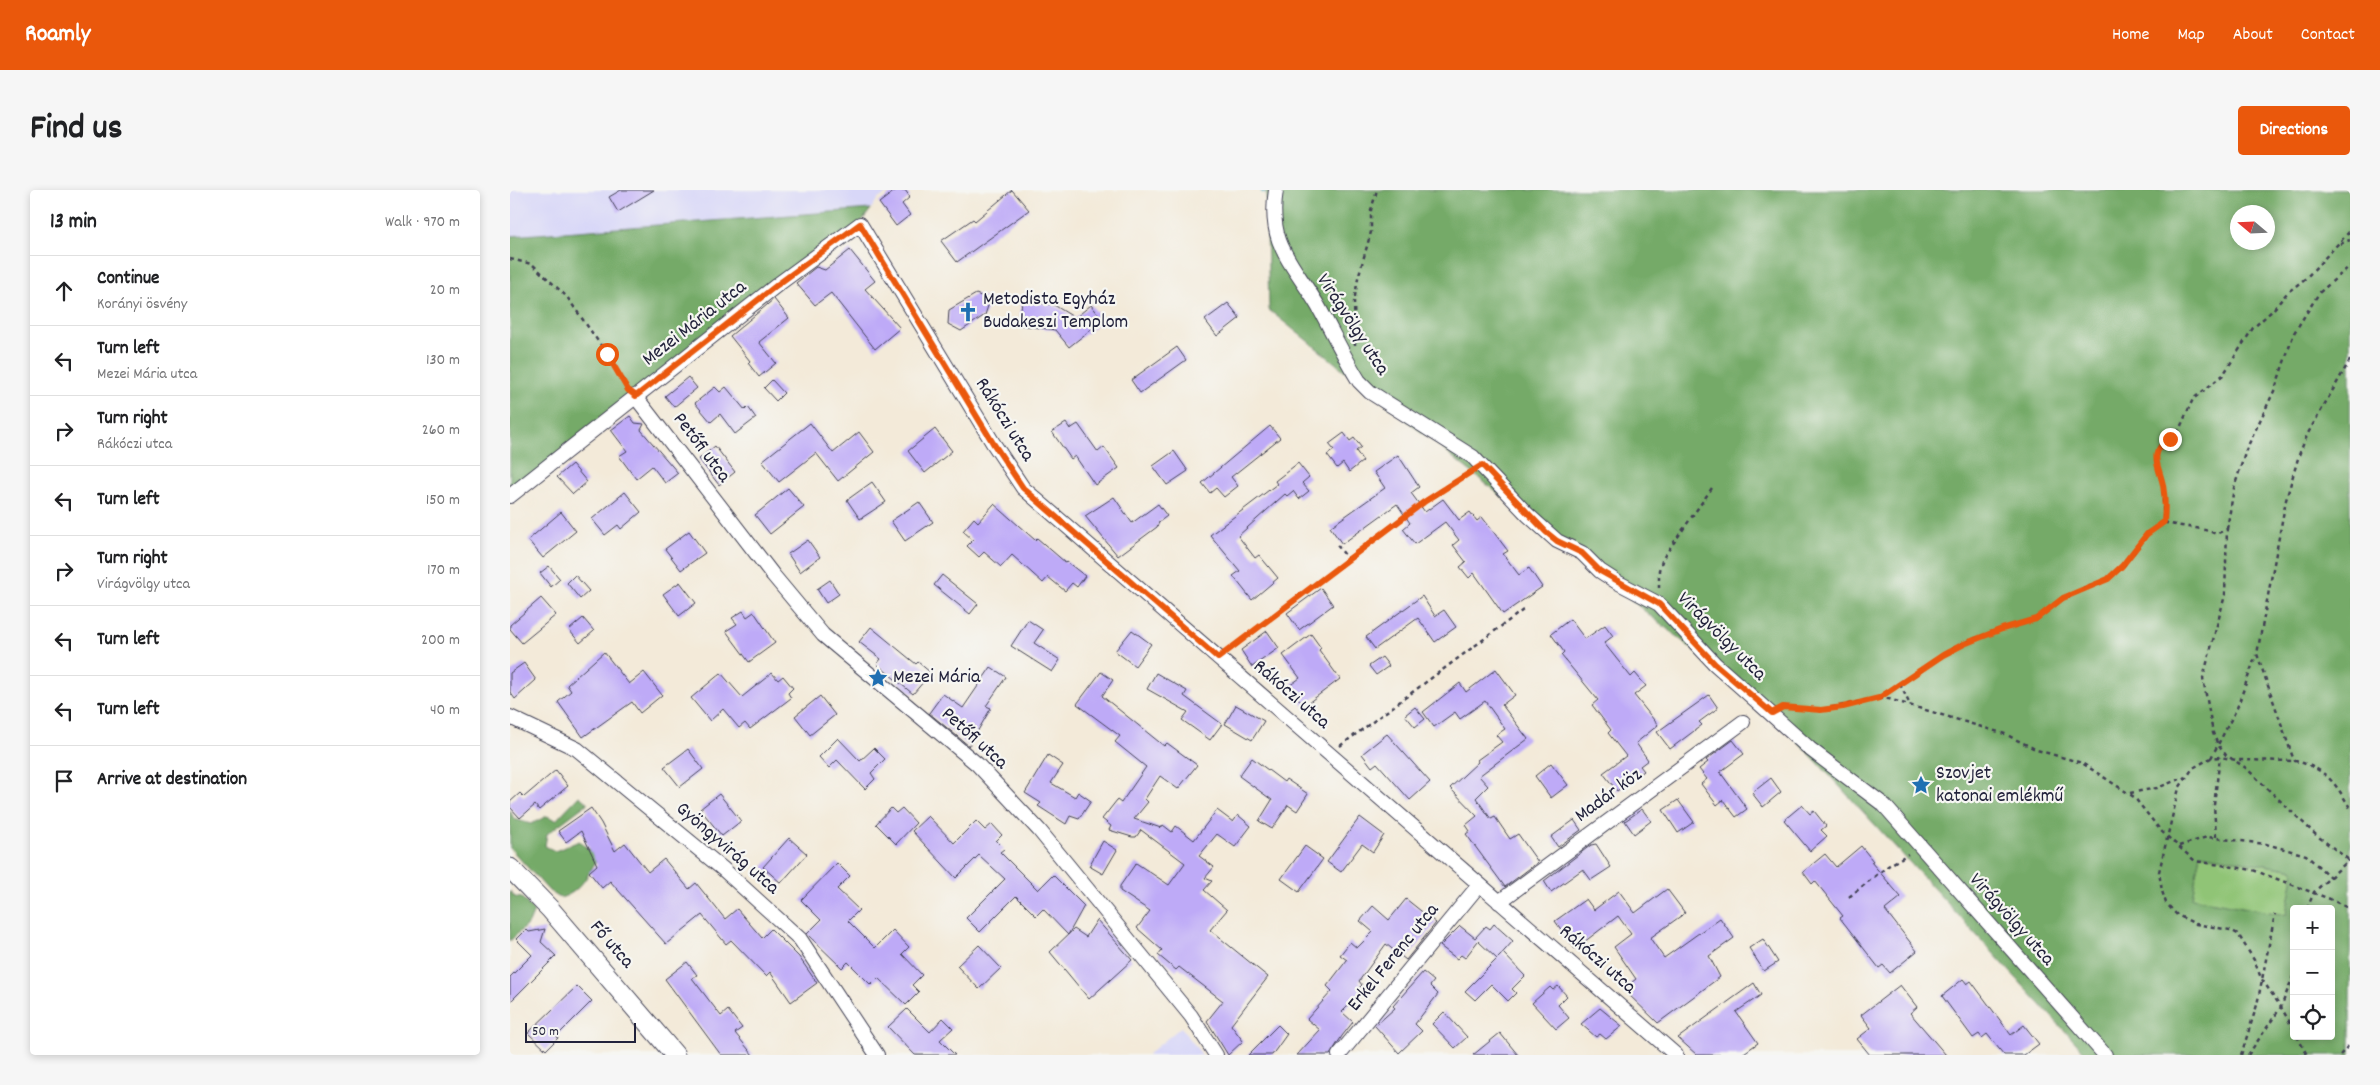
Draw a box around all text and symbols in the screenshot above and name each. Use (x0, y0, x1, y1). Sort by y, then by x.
text: Roamly (25, 18, 91, 52)
text: Home (2112, 23, 2149, 48)
text: Map (2177, 23, 2205, 48)
text: About (2233, 23, 2273, 48)
text: Contact (2301, 23, 2355, 48)
text: Find us (30, 105, 122, 155)
button: Directions (2238, 106, 2350, 155)
north arrow (2230, 205, 2275, 250)
text: 13 min (50, 208, 97, 238)
text: Walk · 970 m (385, 211, 460, 234)
text: Continue (97, 266, 159, 293)
street label: Virágvölgy utca (1309, 269, 1396, 382)
street label: Mezei Mária utca (637, 274, 753, 374)
icon: ahead (50, 277, 78, 305)
text: 20 m (430, 279, 460, 302)
place label: Metodista Egyház Budakeszi Templom (983, 286, 1128, 337)
text: Korányi ösvény (97, 293, 187, 316)
church icon: Metodista Egyház Budakeszi Templom (957, 301, 979, 323)
text: Turn left (97, 336, 160, 363)
route start (596, 343, 619, 366)
icon: left (50, 347, 78, 375)
text: 130 m (426, 349, 460, 372)
text: Mezei Mária utca (97, 363, 197, 386)
street label: Rákóczi utca (967, 373, 1041, 468)
text: Turn right (97, 406, 168, 433)
street label: Petőfi utca (665, 407, 737, 489)
icon: right (50, 417, 78, 445)
text: 260 m (422, 419, 460, 442)
route end (2159, 428, 2182, 451)
text: Rákóczi utca (97, 433, 172, 456)
icon: left (50, 487, 78, 515)
text: Turn left (97, 487, 160, 514)
text: 150 m (426, 489, 460, 512)
text: Turn right (97, 546, 168, 573)
icon: right (50, 557, 78, 585)
text: 170 m (427, 559, 460, 582)
text: Virágvölgy utca (97, 573, 190, 596)
street label: Virágvölgy utca (1670, 586, 1772, 688)
icon: left (50, 627, 78, 655)
text: Turn left (97, 627, 160, 654)
text: 200 m (421, 629, 460, 652)
street label: Rákóczi utca (1246, 654, 1336, 737)
place label: Mezei Mária (893, 664, 981, 692)
place icon: Mezei Mária (867, 667, 889, 689)
icon: left (50, 697, 78, 725)
text: Turn left (97, 697, 160, 724)
text: 40 m (430, 699, 460, 722)
street label: Petőfi utca (934, 701, 1014, 777)
place label: Szovjet katonai emlékmű (1936, 760, 2064, 811)
street label: Madár köz (1570, 762, 1649, 830)
icon: arrive (50, 767, 78, 795)
text: Arrive at destination (97, 767, 247, 794)
place icon: Szovjet katonai emlékmű (1910, 774, 1932, 796)
street label: Gyöngyvirág utca (669, 796, 785, 902)
street label: Virágvölgy utca (1962, 867, 2061, 973)
street label: Erkel Ferenc utca (1342, 897, 1447, 1018)
map controls (2290, 905, 2335, 1040)
button: + (2290, 905, 2335, 950)
street label: Fő utca (582, 915, 640, 976)
street label: Rákóczi utca (1552, 919, 1642, 1002)
button: − (2290, 950, 2335, 995)
button: locate (2290, 995, 2335, 1040)
scale bar (525, 1020, 636, 1043)
text: 50 m (532, 1022, 559, 1042)

